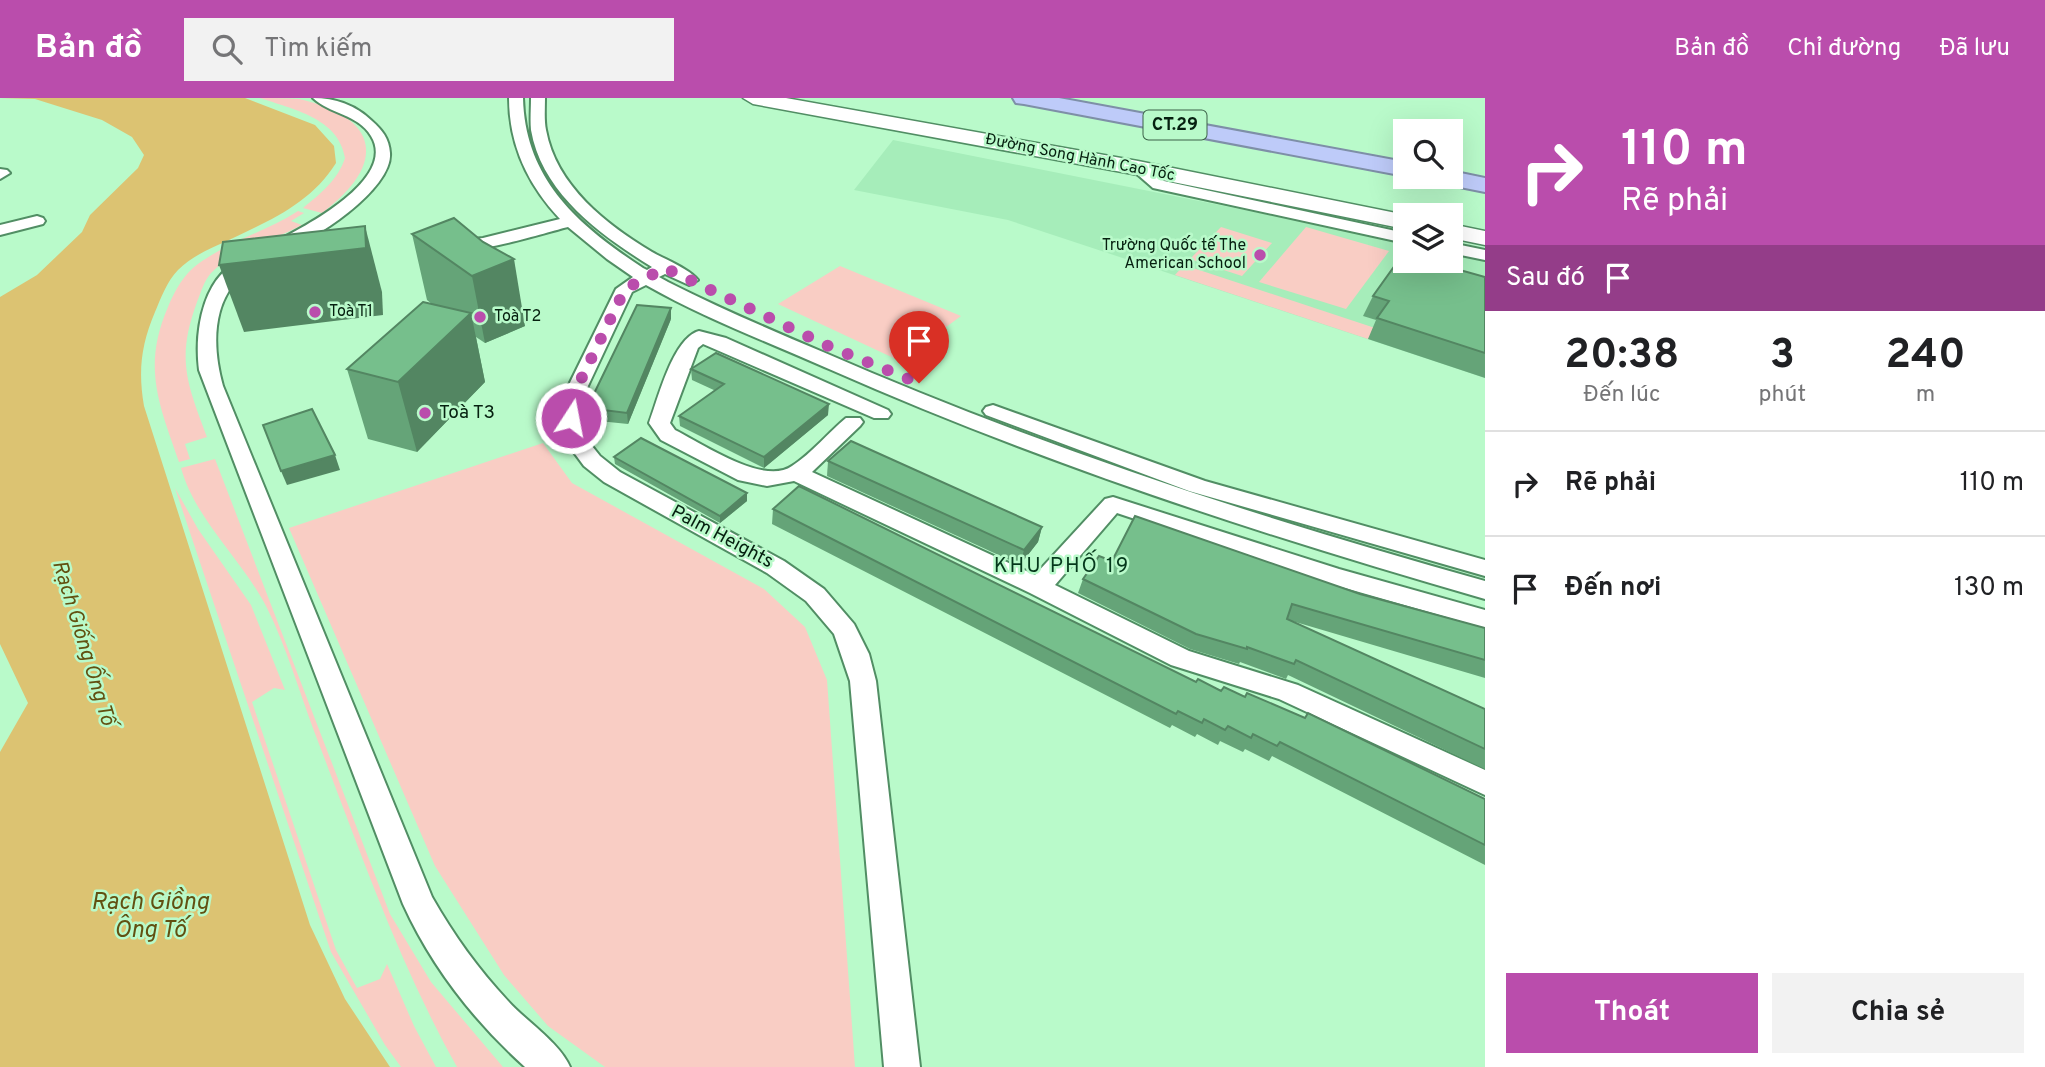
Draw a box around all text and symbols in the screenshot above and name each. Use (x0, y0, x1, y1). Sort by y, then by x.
search box (184, 18, 674, 81)
text: Bản đồ (35, 28, 142, 70)
icon: search (208, 30, 246, 68)
text: Tìm kiếm (264, 33, 372, 66)
text: Bản đồ (1674, 34, 1749, 64)
text: Chỉ đường (1787, 34, 1901, 64)
text: Đã lưu (1939, 34, 2010, 64)
road number: CT.29 (1144, 110, 1206, 140)
map controls (1393, 119, 1463, 273)
button: search (1393, 119, 1463, 189)
text: 110 m (1621, 121, 1748, 183)
icon: right (1506, 126, 1597, 217)
street label: Đường Song Hành Cao Tốc (984, 129, 1177, 186)
text: Rẽ phải (1621, 182, 1728, 222)
button: layers (1393, 203, 1463, 273)
place label: Trường Quốc tế The American School (1102, 235, 1246, 274)
marker: Trường Quốc tế The American School (1252, 247, 1268, 263)
icon: arrive (1599, 259, 1637, 297)
text: Sau đó (1506, 262, 1585, 295)
place label: Toà T1 (329, 302, 373, 322)
marker: Toà T1 (307, 304, 323, 320)
place label: Toà T2 (494, 307, 541, 327)
marker: Toà T2 (472, 309, 488, 325)
pin (889, 311, 949, 383)
icon: arrive (900, 322, 938, 360)
text: 20:38 (1564, 330, 1679, 383)
text: 3 (1770, 330, 1795, 383)
text: 240 (1885, 330, 1966, 383)
position arrow (534, 381, 608, 455)
text: Đến lúc (1583, 381, 1660, 410)
text: phút (1759, 381, 1806, 410)
text: m (1916, 381, 1935, 410)
place label: Toà T3 (439, 401, 495, 425)
marker: Toà T3 (417, 405, 433, 421)
icon: right (1506, 465, 1544, 503)
text: Rẽ phải (1565, 467, 1656, 500)
text: 110 m (1960, 467, 2024, 500)
street label: Palm Heights (667, 500, 777, 574)
district label: KHU PHỐ 19 (994, 549, 1130, 580)
water label: Rạch Giống Ống Tố (45, 556, 126, 734)
icon: arrive (1506, 570, 1544, 608)
text: Đến nơi (1565, 572, 1661, 605)
text: 130 m (1954, 572, 2024, 605)
water label: Rạch Giồng Ông Tố (91, 887, 210, 946)
button: Thoát (1506, 973, 1758, 1053)
button: Chia sẻ (1772, 973, 2024, 1053)

